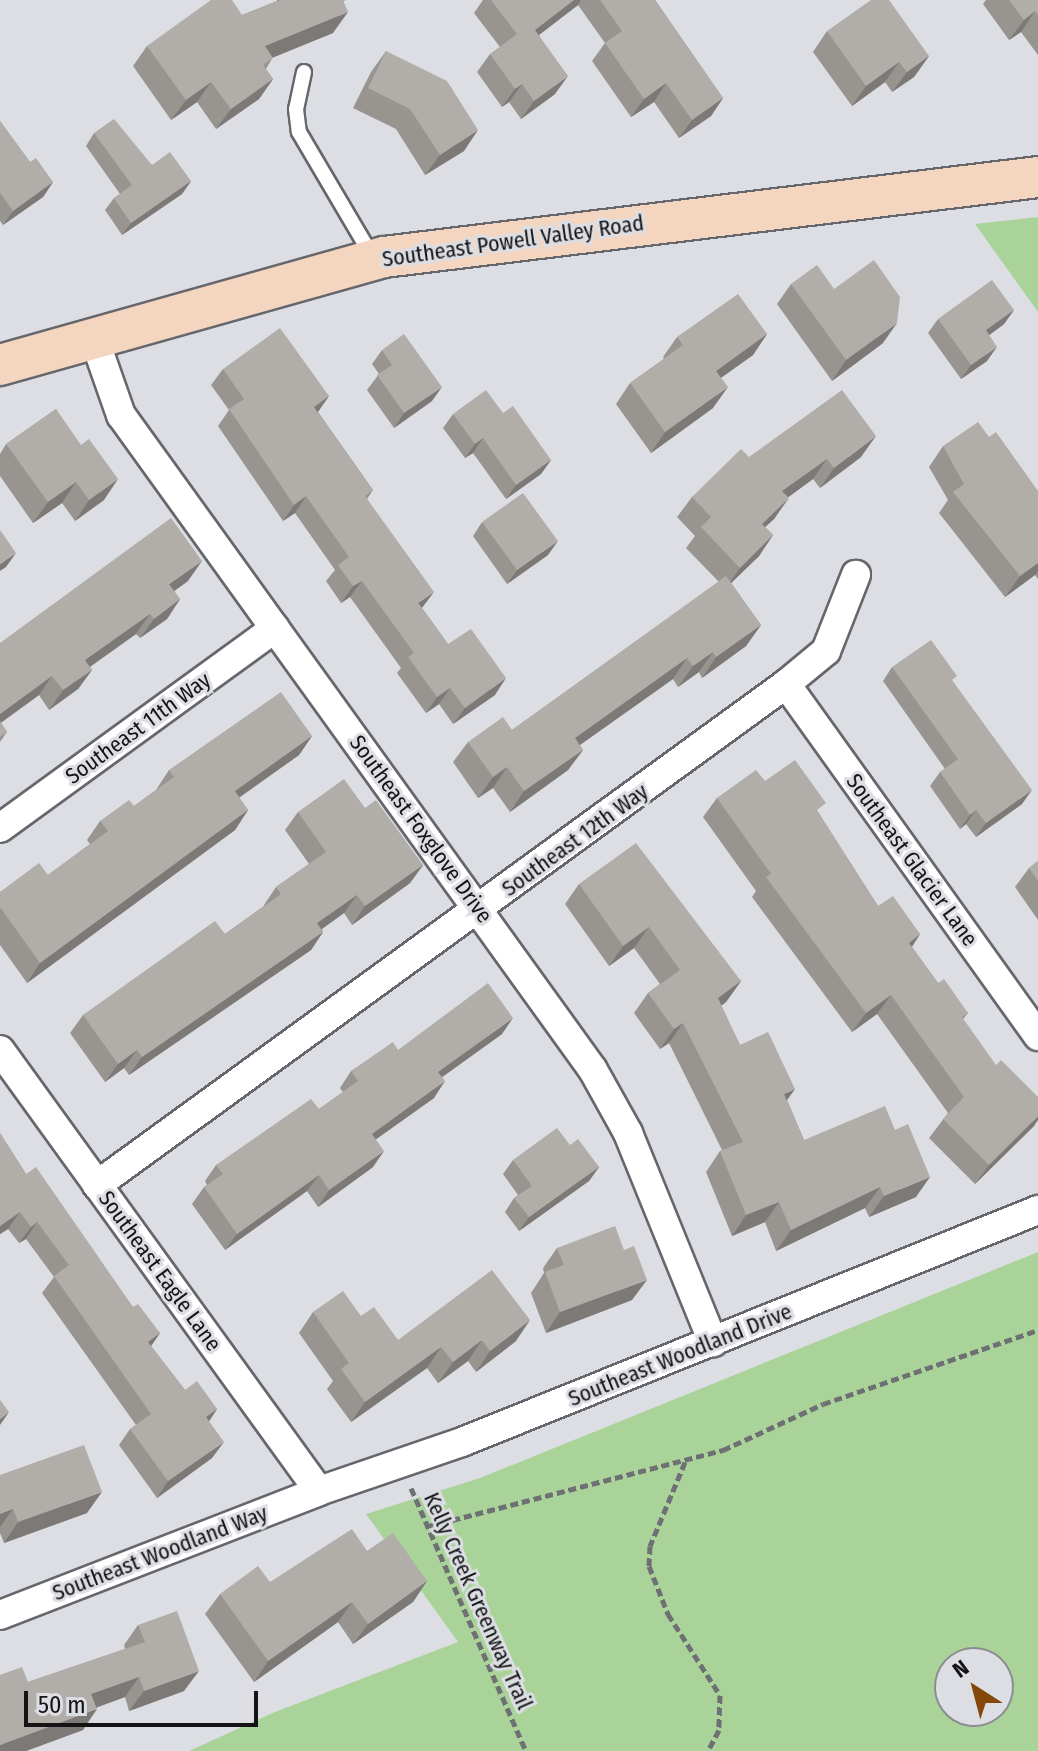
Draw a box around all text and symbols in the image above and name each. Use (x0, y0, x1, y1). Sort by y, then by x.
street label: Southeast Powell Valley Road (380, 210, 646, 272)
street label: Southeast 11th Way (60, 667, 216, 789)
street label: Southeast Foxglove Drive (344, 730, 498, 928)
street label: Southeast Glacier Lane (841, 769, 983, 951)
street label: Southeast 12th Way (497, 778, 653, 902)
street label: Southeast Eagle Lane (93, 1186, 227, 1356)
street label: Southeast Woodland Drive (564, 1298, 796, 1412)
street label: Kelly Creek Greenway Trail (418, 1488, 538, 1714)
street label: Southeast Woodland Way (49, 1500, 271, 1606)
north arrow (934, 1647, 1014, 1727)
text: N (948, 1654, 974, 1684)
scale bar (28, 1675, 262, 1725)
text: 50 m (38, 1691, 86, 1719)

